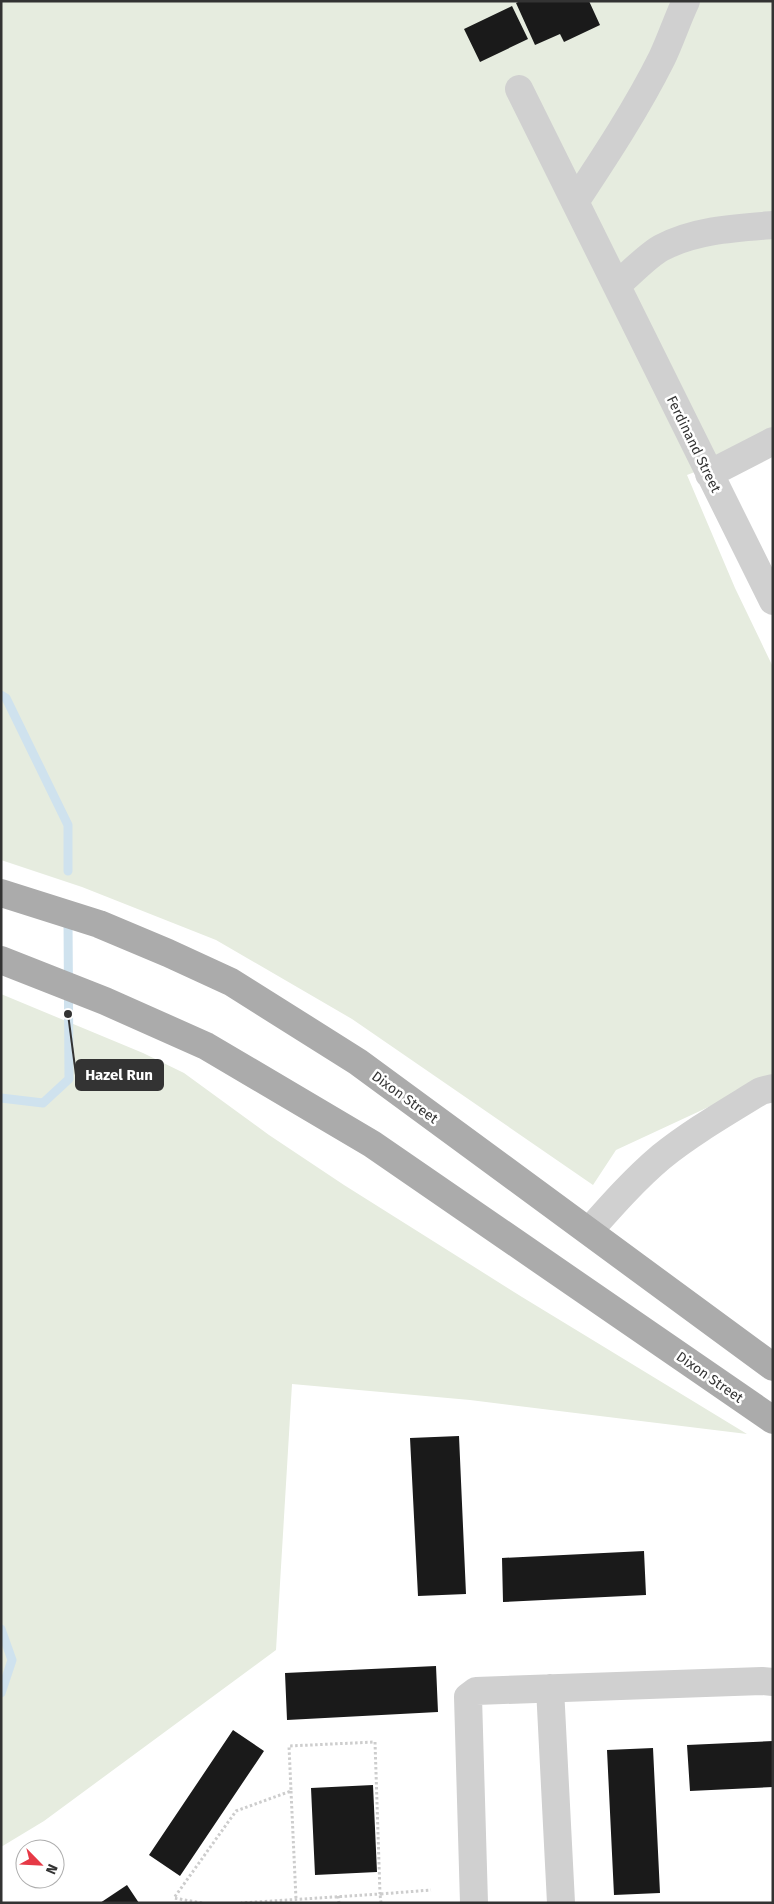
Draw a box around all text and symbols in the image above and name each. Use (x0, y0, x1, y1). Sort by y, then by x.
street label: Ferdinand Street (663, 393, 725, 496)
callout: Hazel Run (76, 1060, 163, 1090)
text: Hazel Run (85, 1066, 153, 1084)
street label: Dixon Street (368, 1068, 442, 1128)
street label: Dixon Street (673, 1348, 747, 1407)
north arrow (15, 1839, 65, 1889)
text: N (42, 1861, 61, 1877)

